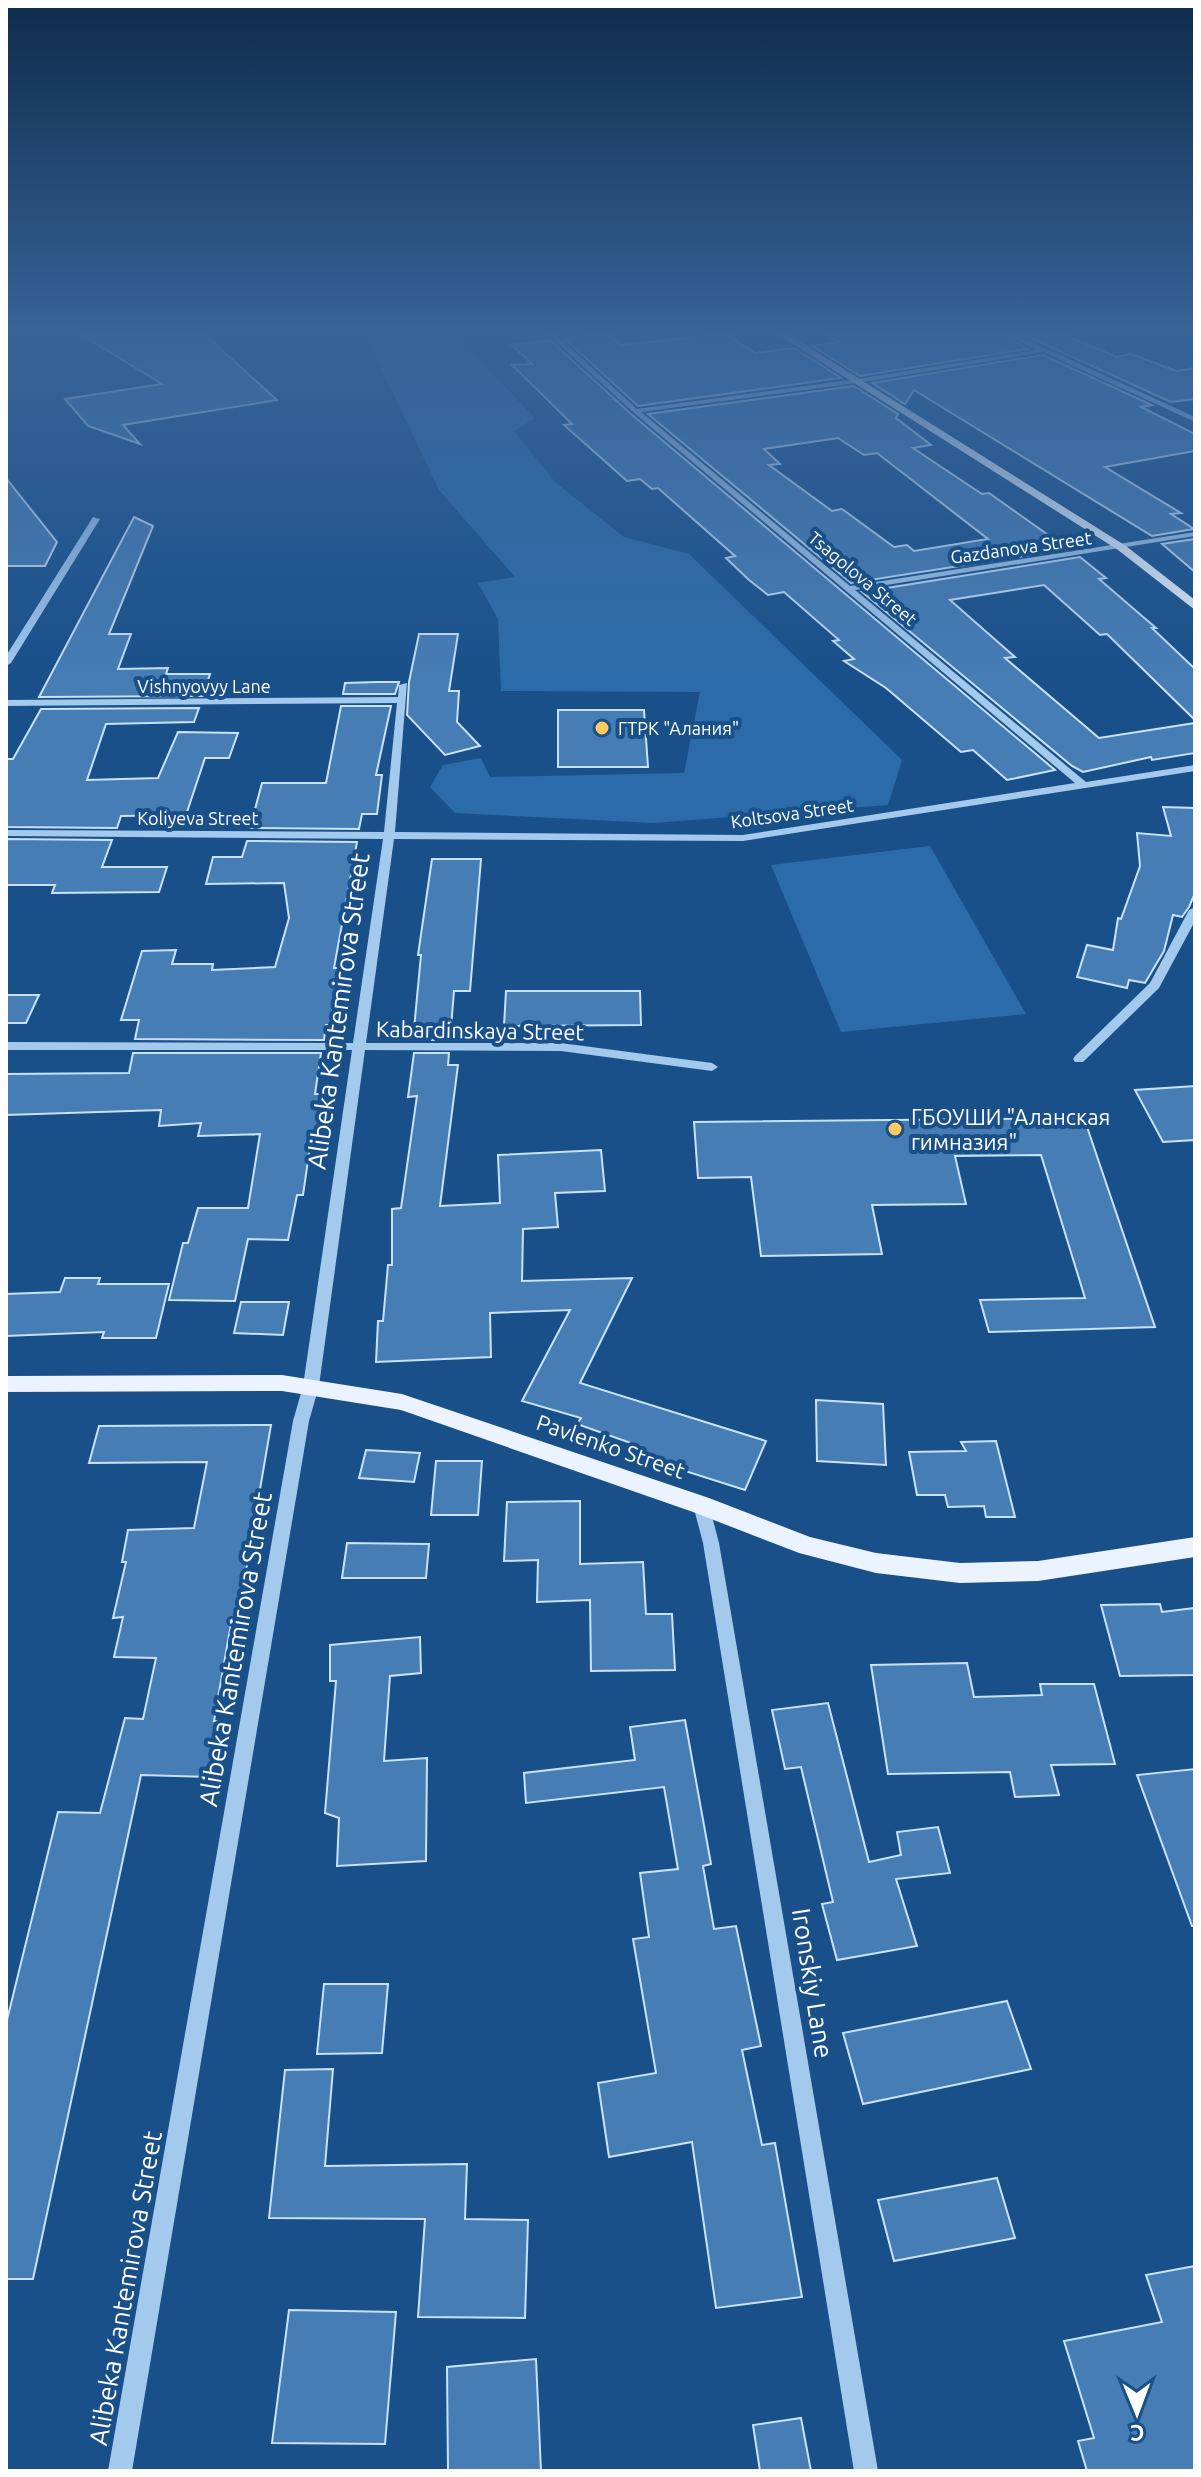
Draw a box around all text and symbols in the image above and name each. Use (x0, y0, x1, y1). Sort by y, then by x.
street label: Tsagolova Street (805, 527, 921, 629)
street label: Gazdanova Street (949, 527, 1093, 567)
street label: Vishnyovyy Lane (137, 676, 271, 696)
place label: ГТРК "Алания" (618, 718, 739, 738)
marker: ГТРК "Алания" (593, 719, 611, 737)
street label: Koltsova Street (729, 794, 855, 832)
street label: Koliyeva Street (137, 808, 259, 828)
street label: Alibeka Kantemirova Street (301, 851, 375, 1171)
street label: Kabardinskaya Street (376, 1016, 585, 1044)
place label: ГБОУШИ "Аланская гимназия" (911, 1104, 1110, 1154)
marker: ГБОУШИ "Аланская гимназия" (886, 1120, 904, 1138)
street label: Pavlenko Street (533, 1409, 689, 1483)
street label: Alibeka Kantemirova Street (193, 1489, 277, 1809)
street label: Ironskiy Lane (787, 1906, 839, 2060)
street label: Alibeka Kantemirova Street (83, 2128, 167, 2448)
north arrow (1097, 2373, 1177, 2453)
text: С (1130, 2421, 1145, 2446)

